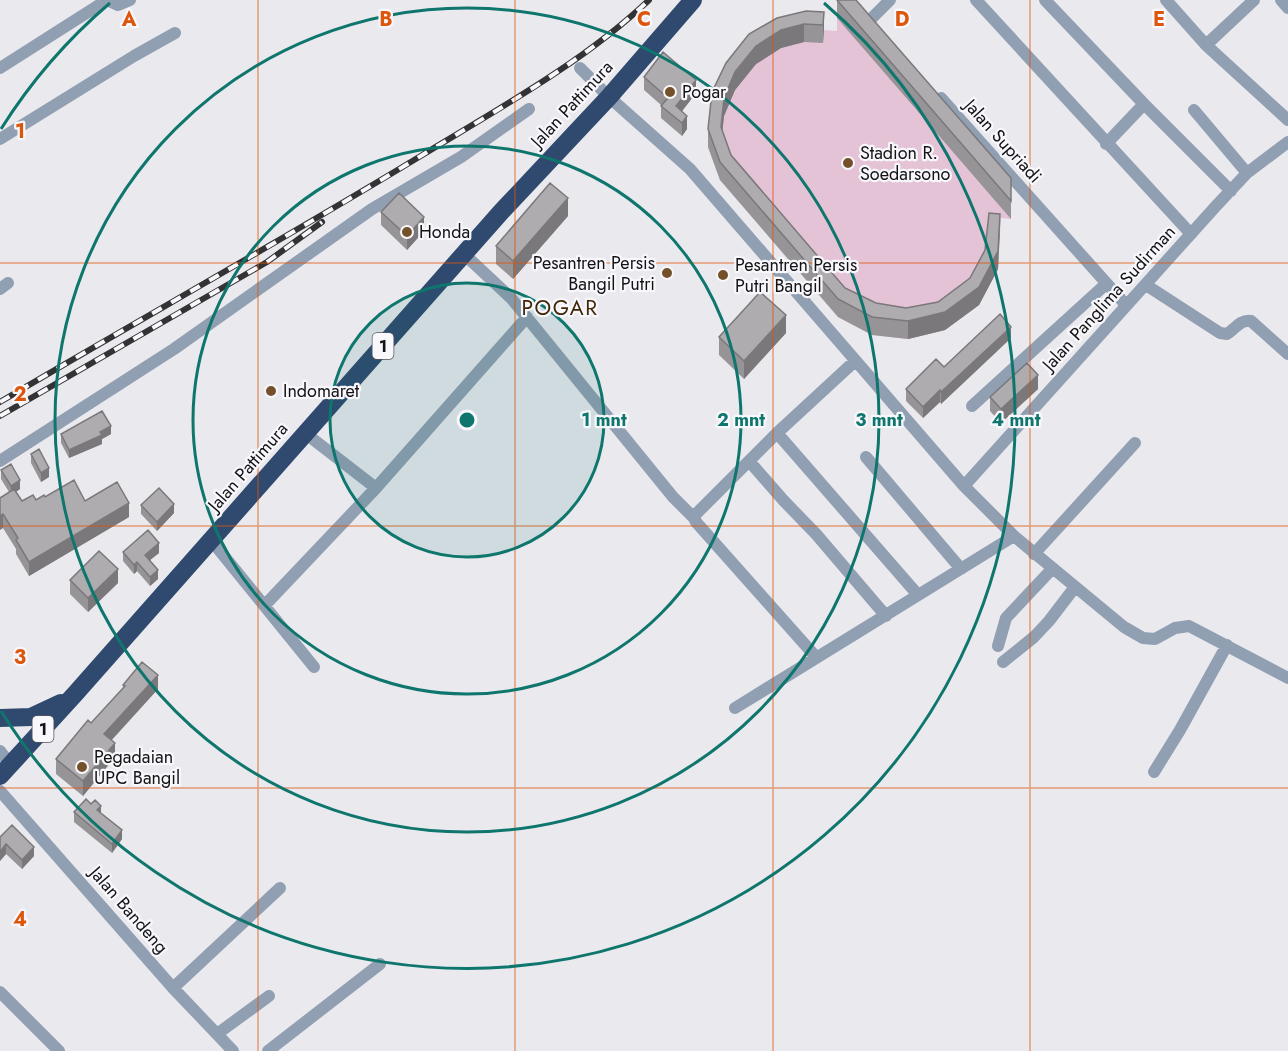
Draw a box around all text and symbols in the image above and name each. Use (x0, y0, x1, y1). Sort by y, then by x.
text: A (121, 5, 137, 34)
text: B (379, 5, 393, 34)
text: C (637, 5, 651, 34)
text: D (895, 5, 909, 34)
text: E (1153, 5, 1165, 34)
street label: Jalan Pattimura (524, 55, 619, 155)
place label: Pogar (682, 79, 727, 105)
marker: Pogar (663, 85, 677, 99)
street label: Jalan Supriadi (957, 92, 1048, 189)
text: 1 (15, 117, 25, 146)
place label: Stadion R. Soedarsono (860, 140, 951, 187)
marker: Stadion R. Soedarsono (841, 156, 855, 170)
place label: Honda (419, 219, 470, 245)
street label: Jalan Panglima Sudirman (1035, 220, 1181, 378)
marker: Honda (400, 225, 414, 239)
place label: Pesantren Persis Bangil Putri (533, 250, 655, 297)
place label: Pesantren Persis Putri Bangil (735, 252, 857, 299)
marker: Pesantren Persis Bangil Putri (660, 266, 674, 280)
marker: Pesantren Persis Putri Bangil (716, 268, 730, 282)
district label: POGAR (522, 293, 598, 323)
road number: 1 (372, 333, 394, 359)
place label: Indomaret (283, 378, 360, 404)
text: 2 (13, 380, 27, 409)
marker: Indomaret (264, 384, 278, 398)
text: 1 mnt (581, 407, 627, 433)
text: 2 mnt (717, 407, 765, 433)
text: 3 mnt (855, 407, 903, 433)
text: 4 mnt (992, 407, 1041, 433)
centre of rings (457, 410, 477, 430)
street label: Jalan Pattimura (201, 417, 294, 519)
text: 3 (14, 643, 26, 672)
road number: 1 (32, 716, 54, 742)
place label: Pegadaian UPC Bangil (94, 744, 180, 791)
marker: Pegadaian UPC Bangil (75, 760, 89, 774)
street label: Jalan Bandeng (82, 859, 174, 959)
text: 4 (13, 905, 27, 934)

